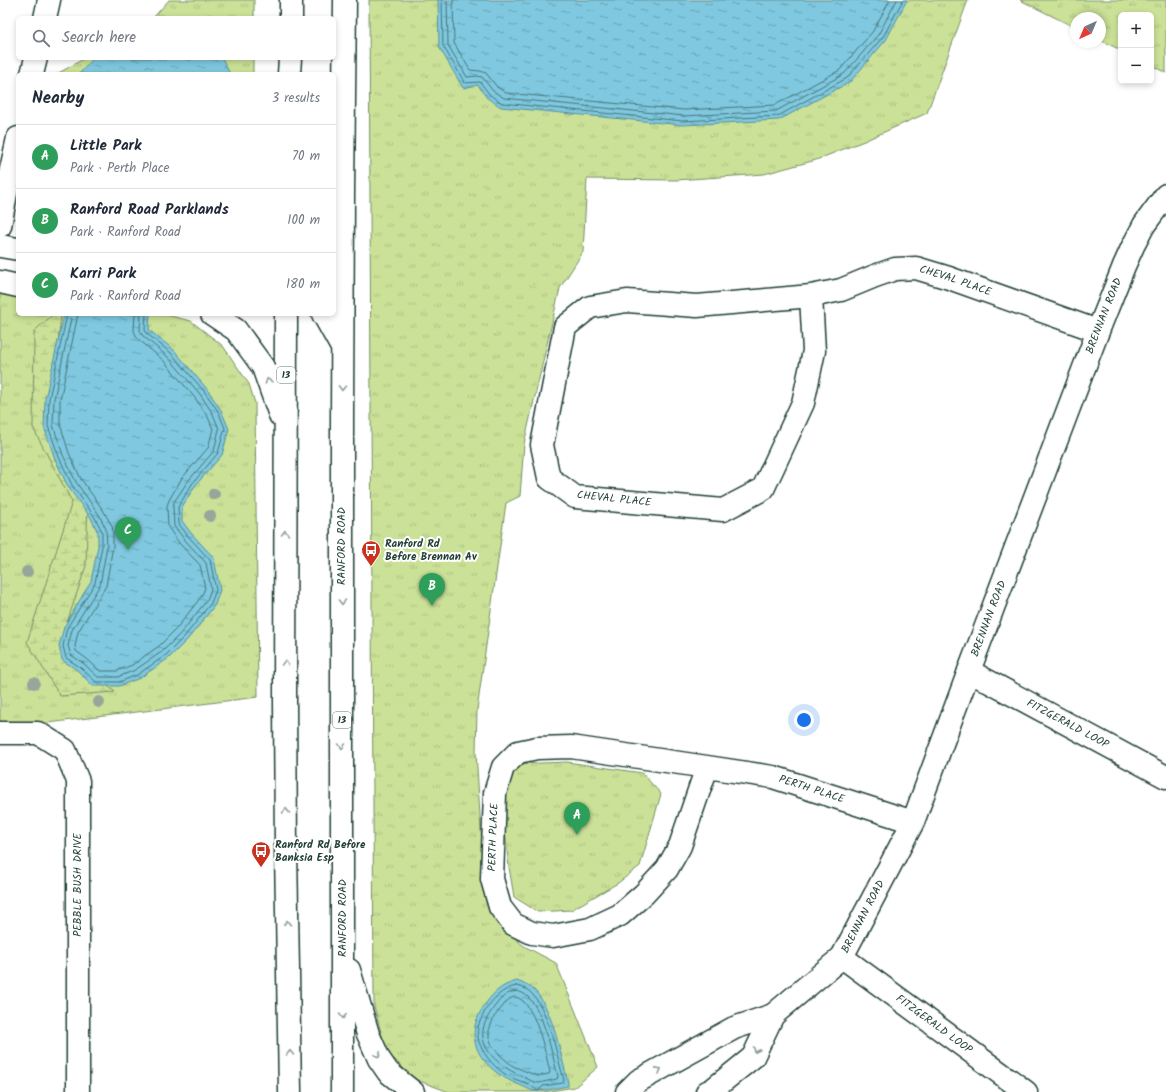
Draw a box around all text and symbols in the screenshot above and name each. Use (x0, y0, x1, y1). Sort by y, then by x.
north arrow (1070, 12, 1106, 48)
map controls (1118, 12, 1154, 84)
button: + (1118, 12, 1154, 48)
search box (16, 16, 336, 60)
text: Search here (62, 26, 136, 50)
icon: search (30, 27, 52, 49)
button: − (1118, 48, 1154, 84)
text: Nearby (32, 85, 84, 112)
text: 3 results (272, 88, 320, 109)
text: Little Park (70, 134, 141, 158)
text: A (41, 146, 49, 167)
text: 70 m (292, 146, 320, 167)
text: Park · Perth Place (70, 158, 169, 179)
text: Ranford Road Parklands (70, 198, 229, 222)
text: B (41, 210, 49, 231)
text: 100 m (287, 210, 320, 231)
text: Park · Ranford Road (70, 222, 181, 243)
street label: CHEVAL PLACE (917, 260, 994, 302)
text: Karri Park (70, 262, 136, 286)
text: C (41, 274, 49, 295)
text: 180 m (286, 274, 320, 295)
street label: BRENNAN ROAD (1081, 275, 1127, 357)
text: Park · Ranford Road (70, 286, 181, 307)
road number: 13 (277, 367, 295, 383)
one-way arrow (264, 378, 273, 385)
one-way arrow (338, 385, 346, 391)
street label: CHEVAL PLACE (576, 486, 653, 512)
street label: RANFORD ROAD (333, 507, 351, 585)
pin: C (115, 517, 141, 550)
one-way arrow (281, 530, 289, 536)
place label: Ranford Rd Before Brennan Av (385, 535, 477, 566)
bus stop icon: Ranford Rd Before Brennan Av (360, 539, 382, 567)
pin: B (419, 573, 445, 606)
street label: BRENNAN ROAD (966, 578, 1012, 659)
one-way arrow (338, 599, 346, 605)
one-way arrow (281, 660, 289, 666)
street label: FITZGERALD LOOP (1023, 695, 1113, 754)
your location (794, 710, 814, 730)
road number: 13 (333, 712, 351, 728)
one-way arrow (338, 743, 346, 749)
street label: PERTH PLACE (776, 770, 847, 809)
street label: PERTH PLACE (483, 802, 504, 872)
pin: A (564, 802, 590, 835)
one-way arrow (282, 808, 290, 814)
street label: PEBBLE BUSH DRIVE (69, 833, 87, 937)
place label: Ranford Rd Before Banksia Esp (275, 836, 366, 867)
bus stop icon: Ranford Rd Before Banksia Esp (250, 840, 272, 868)
street label: BRENNAN ROAD (837, 877, 890, 956)
street label: RANFORD ROAD (334, 879, 352, 957)
one-way arrow (283, 920, 291, 926)
street label: FITZGERALD LOOP (892, 990, 977, 1059)
one-way arrow (339, 1013, 347, 1019)
one-way arrow (753, 1046, 761, 1054)
one-way arrow (285, 1050, 294, 1056)
one-way arrow (373, 1050, 381, 1058)
one-way arrow (655, 1067, 662, 1075)

